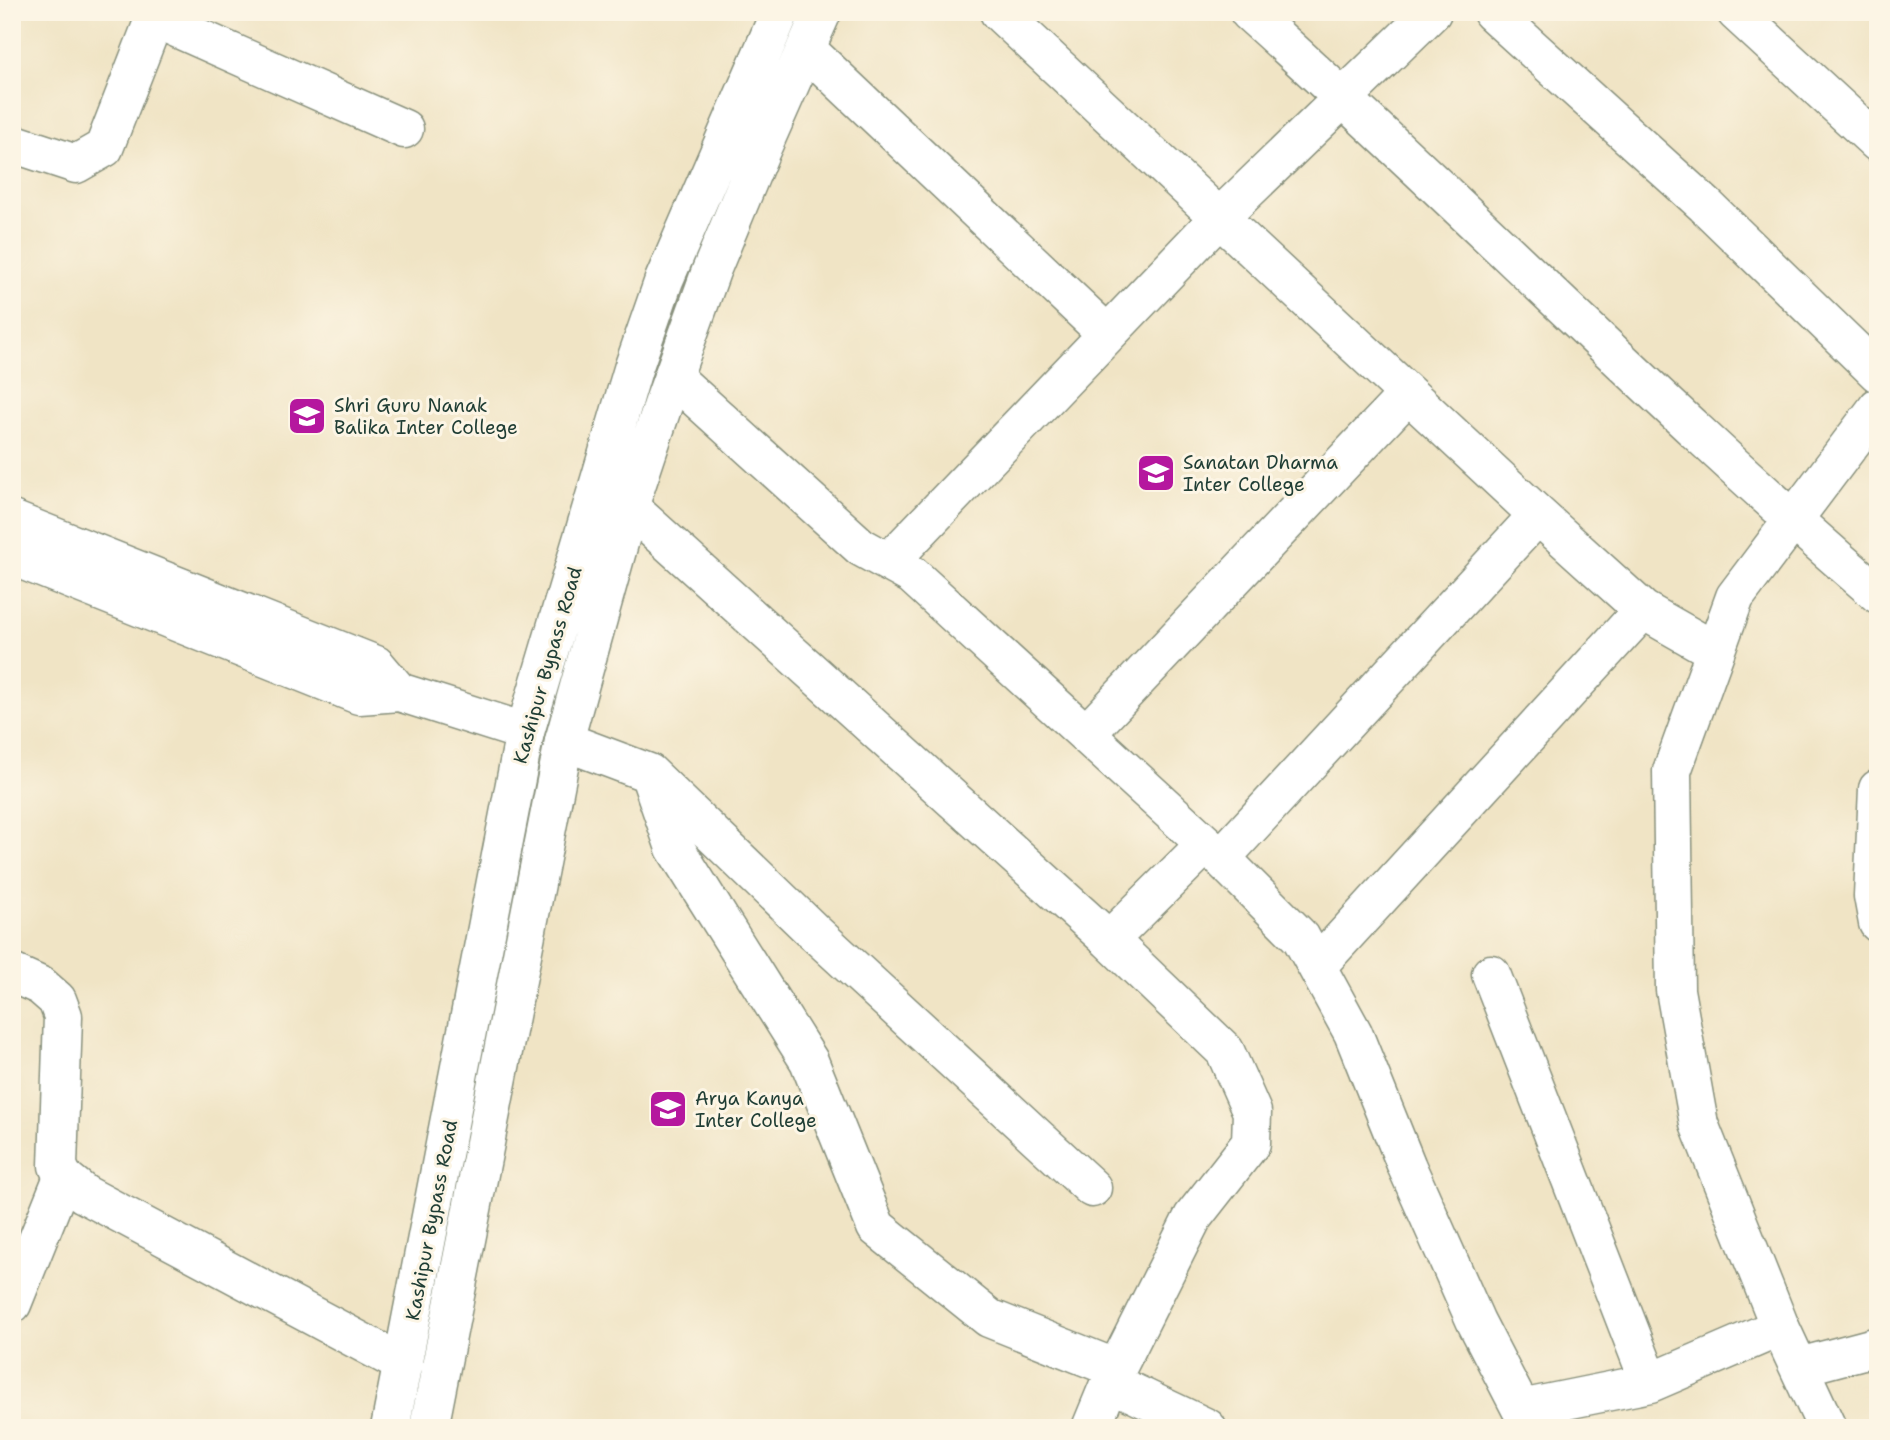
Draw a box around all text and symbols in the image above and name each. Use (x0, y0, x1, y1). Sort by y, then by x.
place label: Shri Guru Nanak Balika Inter College (334, 393, 518, 440)
school or university icon: Shri Guru Nanak Balika Inter College (286, 395, 328, 437)
place label: Sanatan Dharma Inter College (1183, 450, 1338, 497)
school or university icon: Sanatan Dharma Inter College (1135, 452, 1177, 494)
street label: Kashipur Bypass Road (507, 564, 588, 767)
place label: Arya Kanya Inter College (695, 1086, 817, 1133)
school or university icon: Arya Kanya Inter College (647, 1088, 689, 1130)
street label: Kashipur Bypass Road (400, 1118, 463, 1323)

